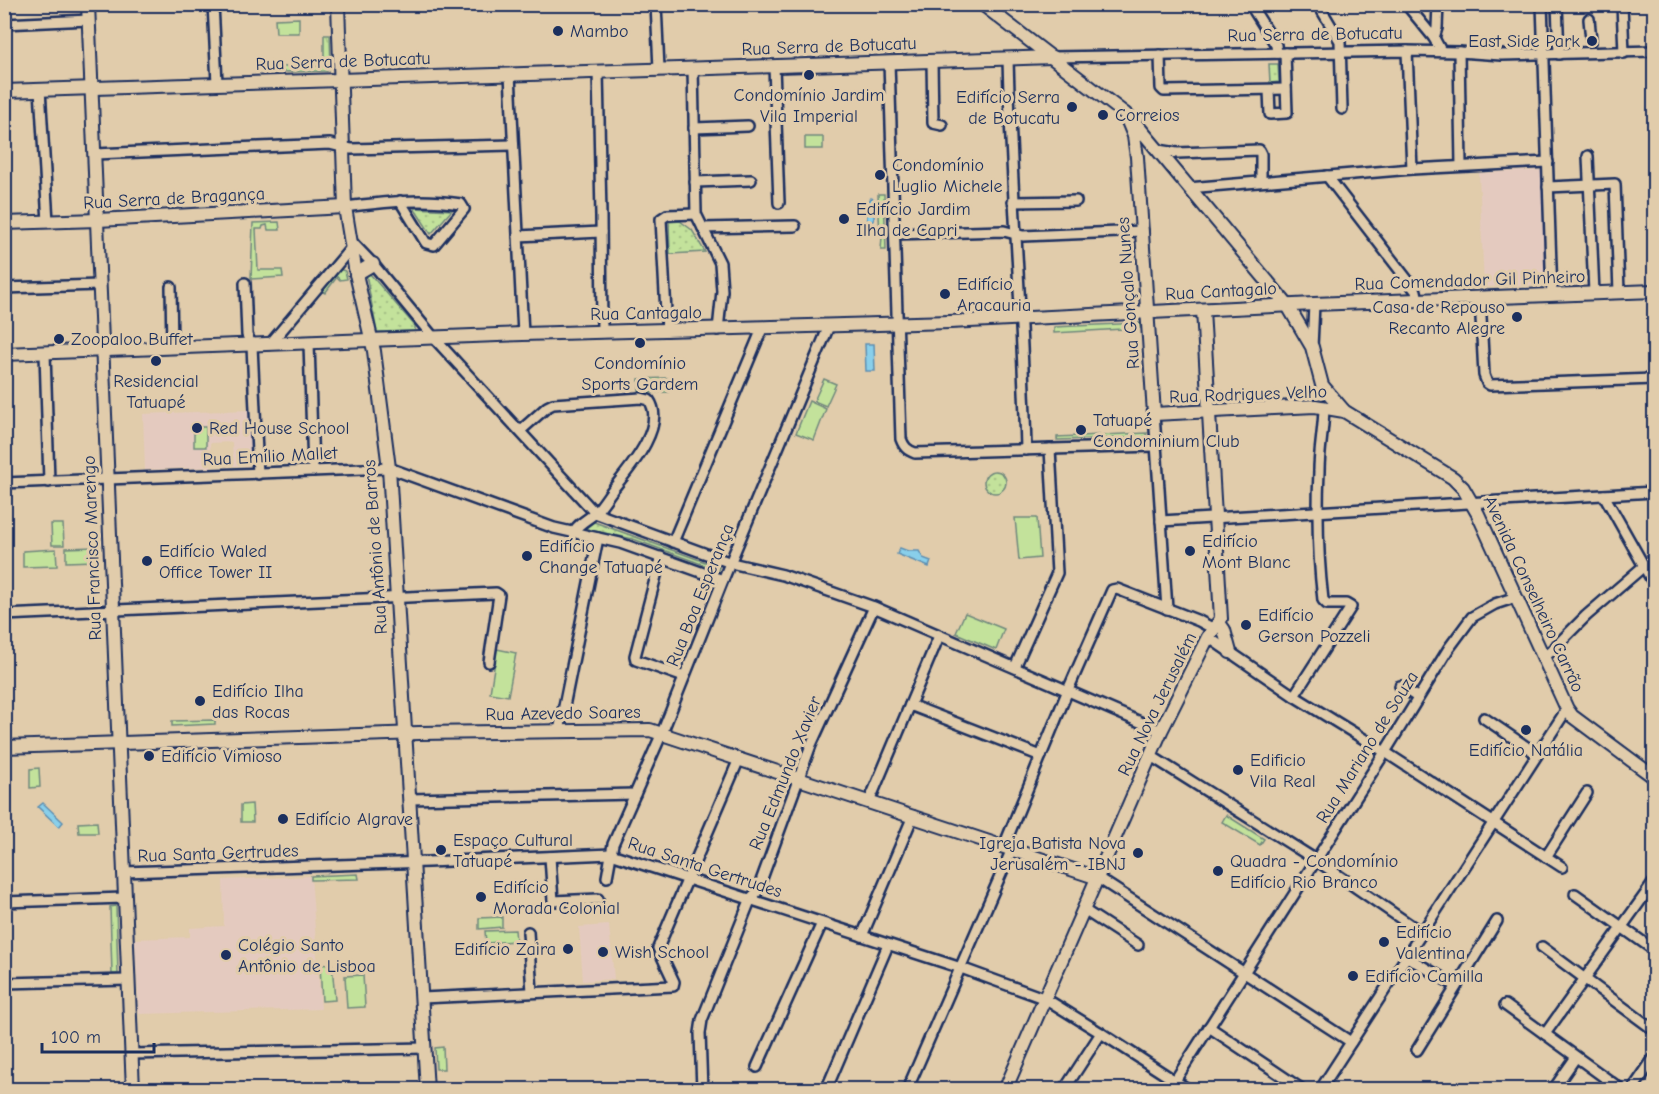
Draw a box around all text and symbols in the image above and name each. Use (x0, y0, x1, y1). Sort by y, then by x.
place label: Mambo (570, 21, 628, 42)
street label: Rua Serra de Botucatu (1227, 22, 1403, 47)
marker: Mambo (551, 24, 565, 38)
place label: East Side Park (1468, 31, 1580, 52)
street label: Rua Serra de Botucatu (741, 33, 917, 60)
marker: East Side Park (1585, 34, 1599, 48)
street label: Rua Serra de Botucatu (255, 48, 431, 75)
marker: Condomínio Jardim Vila Imperial (802, 68, 816, 82)
place label: Condomínio Jardim Vila Imperial (734, 85, 884, 127)
place label: Edifício Serra de Botucatu (956, 87, 1060, 129)
marker: Edifício Serra de Botucatu (1065, 100, 1079, 114)
place label: Correios (1115, 105, 1180, 126)
marker: Correios (1096, 108, 1110, 122)
place label: Condomínio Luglio Michele (892, 155, 1003, 197)
marker: Condomínio Luglio Michele (873, 168, 887, 182)
street label: Rua Serra de Bragança (83, 183, 265, 214)
place label: Edifício Jardim Ilha de Capri (856, 199, 971, 241)
marker: Edifício Jardim Ilha de Capri (837, 212, 851, 226)
street label: Rua Gonçalo Nunes (1113, 216, 1144, 370)
street label: Rua Comendador Gil Pinheiro (1354, 266, 1586, 295)
place label: Edifício Aracauria (957, 274, 1031, 316)
street label: Rua Cantagalo (1165, 278, 1277, 305)
marker: Edifício Aracauria (938, 287, 952, 301)
place label: Casa de Repouso Recanto Alegre (1373, 297, 1505, 339)
street label: Rua Cantagalo (590, 302, 702, 325)
marker: Casa de Repouso Recanto Alegre (1510, 310, 1524, 324)
place label: Zoopaloo Buffet (71, 329, 193, 350)
marker: Zoopaloo Buffet (52, 332, 66, 346)
marker: Condomínio Sports Gardem (633, 336, 647, 350)
place label: Condomínio Sports Gardem (581, 353, 699, 395)
marker: Residencial Tatuapé (149, 354, 163, 368)
place label: Residencial Tatuapé (113, 371, 199, 413)
street label: Rua Rodrigues Velho (1169, 381, 1327, 408)
place label: Tatuapé Condominium Club (1093, 410, 1240, 452)
place label: Red House School (209, 418, 350, 439)
marker: Red House School (190, 421, 204, 435)
marker: Tatuapé Condominium Club (1074, 423, 1088, 437)
street label: Rua Emílio Mallet (202, 442, 339, 471)
street label: Rua Francisco Marengo (79, 455, 106, 641)
street label: Rua Antônio de Barros (359, 459, 392, 635)
street label: Avenida Conselheiro Carrão (1479, 493, 1588, 696)
street label: Rua Boa Esperança (662, 521, 739, 670)
place label: Edifício Mont Blanc (1202, 531, 1291, 573)
place label: Edifício Change Tatuapé (539, 536, 663, 578)
place label: Edifício Waled Office Tower II (159, 541, 272, 583)
marker: Edifício Mont Blanc (1183, 544, 1197, 558)
marker: Edifício Change Tatuapé (520, 549, 534, 563)
marker: Edifício Waled Office Tower II (140, 554, 154, 568)
place label: Edifício Gerson Pozzeli (1258, 605, 1371, 647)
marker: Edifício Gerson Pozzeli (1239, 618, 1253, 632)
street label: Rua Nova Jerusalém (1114, 629, 1201, 779)
street label: Rua Mariano de Souza (1312, 667, 1423, 827)
place label: Edifício Ilha das Rocas (212, 681, 304, 723)
street label: Rua Edmundo Xavier (745, 692, 826, 853)
marker: Edifício Ilha das Rocas (193, 694, 207, 708)
street label: Rua Azevedo Soares (485, 702, 641, 725)
marker: Edifício Natália (1519, 723, 1533, 737)
place label: Edifício Natália (1469, 740, 1583, 761)
place label: Edifício Vimioso (161, 746, 282, 767)
marker: Edifício Vimioso (142, 749, 156, 763)
place label: Edificio Vila Real (1250, 750, 1316, 792)
marker: Edificio Vila Real (1231, 763, 1245, 777)
place label: Edifício Algrave (295, 809, 413, 830)
marker: Edifício Algrave (276, 812, 290, 826)
place label: Espaço Cultural Tatuapé (453, 830, 573, 872)
street label: Rua Santa Gertrudes (625, 833, 785, 902)
place label: Igreja Batista Nova Jerusalém - IBNJ (979, 833, 1126, 875)
street label: Rua Santa Gertrudes (137, 840, 299, 867)
marker: Espaço Cultural Tatuapé (434, 843, 448, 857)
marker: Igreja Batista Nova Jerusalém - IBNJ (1131, 846, 1145, 860)
place label: Quadra - Condomínio Edifício Rio Branco (1230, 851, 1398, 893)
marker: Quadra - Condomínio Edifício Rio Branco (1211, 864, 1225, 878)
place label: Edifício Morada Colonial (493, 877, 620, 919)
marker: Edifício Morada Colonial (474, 890, 488, 904)
place label: Edifício Valentina (1396, 922, 1465, 964)
place label: Colégio Santo Antônio de Lisboa (238, 935, 376, 977)
marker: Edifício Valentina (1377, 935, 1391, 949)
place label: Edifício Zaira (454, 939, 556, 960)
marker: Edifício Zaira (561, 942, 575, 956)
place label: Wish School (615, 942, 709, 963)
marker: Wish School (596, 945, 610, 959)
marker: Colégio Santo Antônio de Lisboa (219, 948, 233, 962)
place label: Edifício Camilla (1365, 966, 1483, 987)
marker: Edifício Camilla (1346, 969, 1360, 983)
scale bar (42, 1016, 154, 1054)
text: 100 m (51, 1027, 101, 1048)

